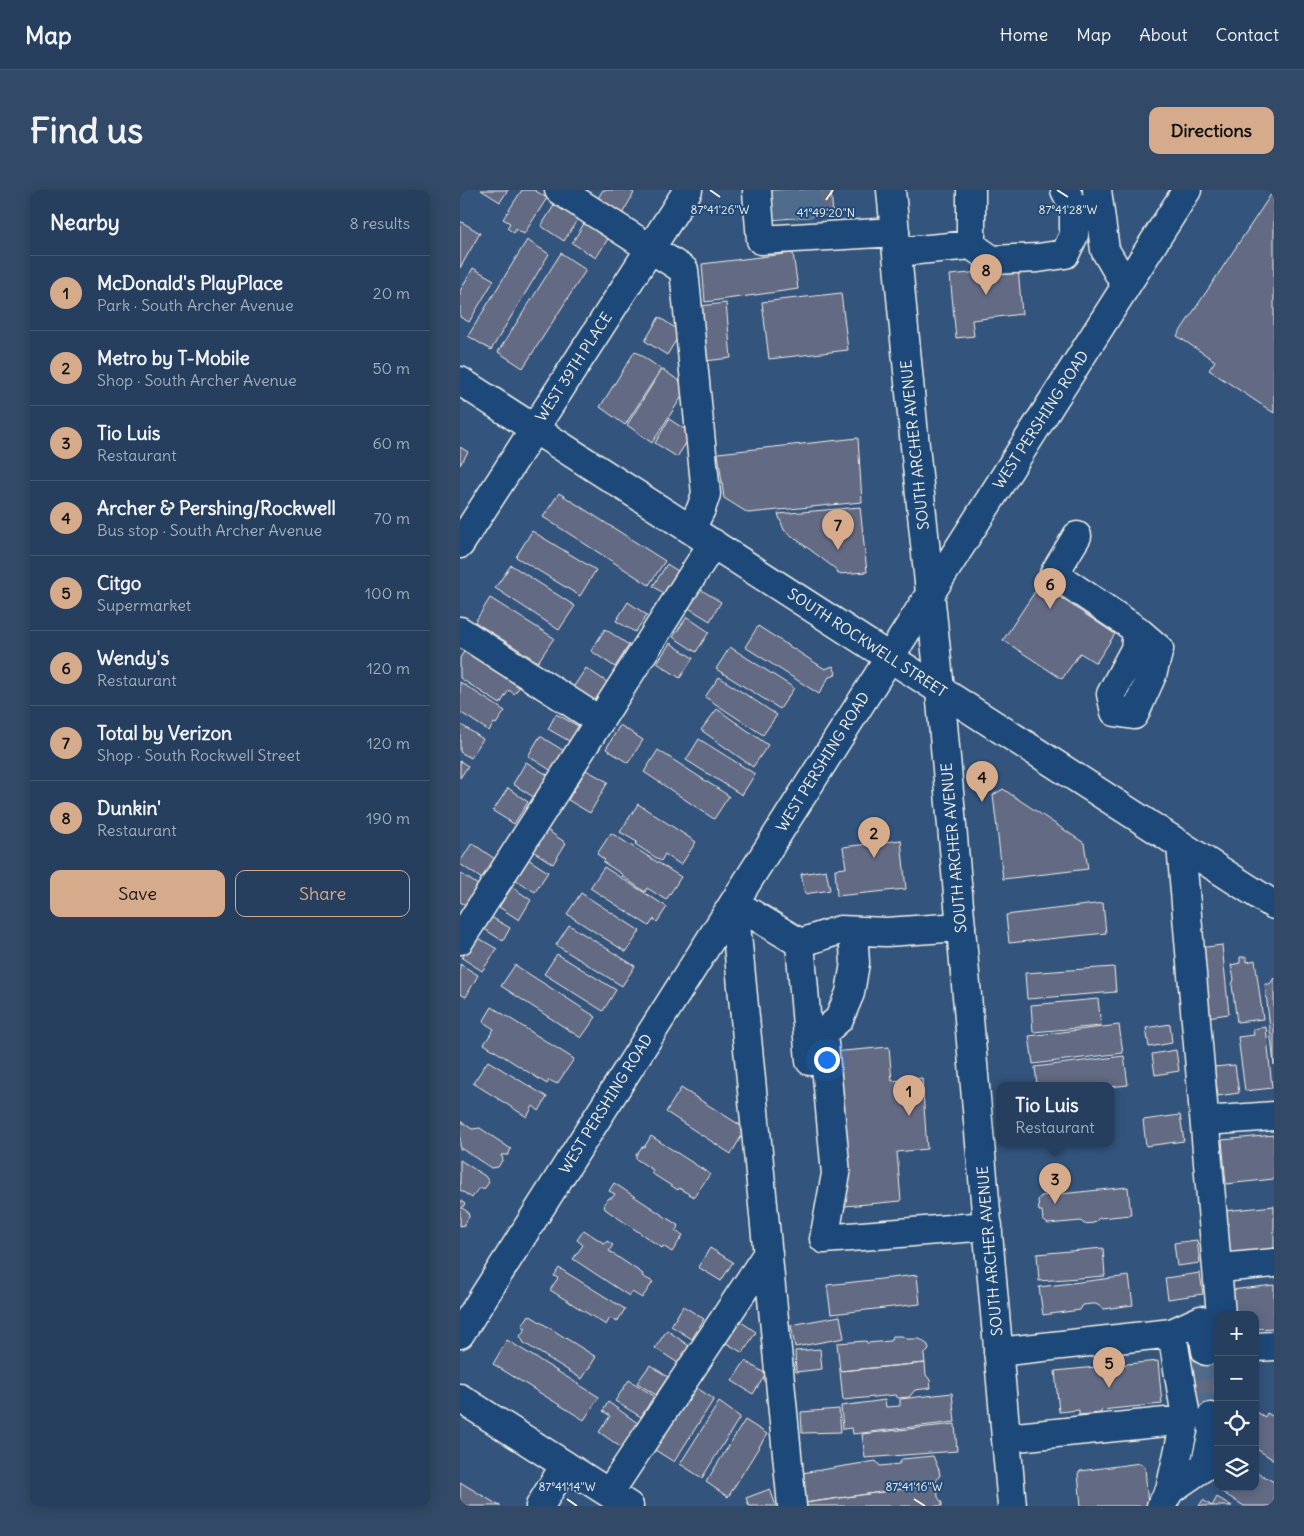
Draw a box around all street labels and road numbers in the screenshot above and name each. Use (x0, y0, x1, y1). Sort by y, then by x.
street label: WEST 39TH PLACE (531, 308, 616, 425)
street label: WEST PERSHING ROAD (989, 347, 1092, 493)
street label: SOUTH ARCHER AVENUE (896, 359, 933, 531)
street label: SOUTH ROCKWELL STREET (784, 584, 951, 701)
street label: WEST PERSHING ROAD (772, 688, 873, 835)
street label: SOUTH ARCHER AVENUE (937, 762, 970, 934)
street label: WEST PERSHING ROAD (555, 1030, 656, 1177)
street label: SOUTH ARCHER AVENUE (973, 1165, 1006, 1337)

